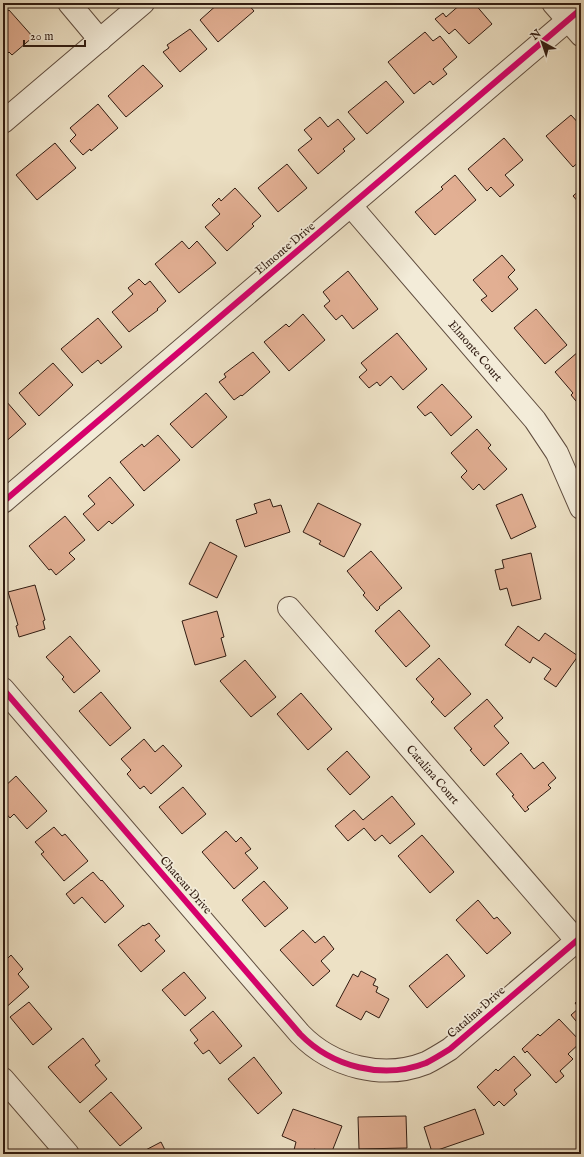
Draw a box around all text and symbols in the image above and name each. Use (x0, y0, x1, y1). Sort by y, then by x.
scale bar (24, 22, 85, 48)
north arrow (522, 22, 562, 62)
text: N (527, 26, 545, 44)
text: 20 m (30, 29, 53, 44)
street label: Elmonte Drive (252, 219, 319, 278)
street label: Elmonte Court (445, 318, 506, 385)
street label: Catalina Court (403, 742, 462, 807)
street label: Chateau Drive (156, 853, 215, 918)
street label: Catalina Drive (444, 983, 509, 1042)

